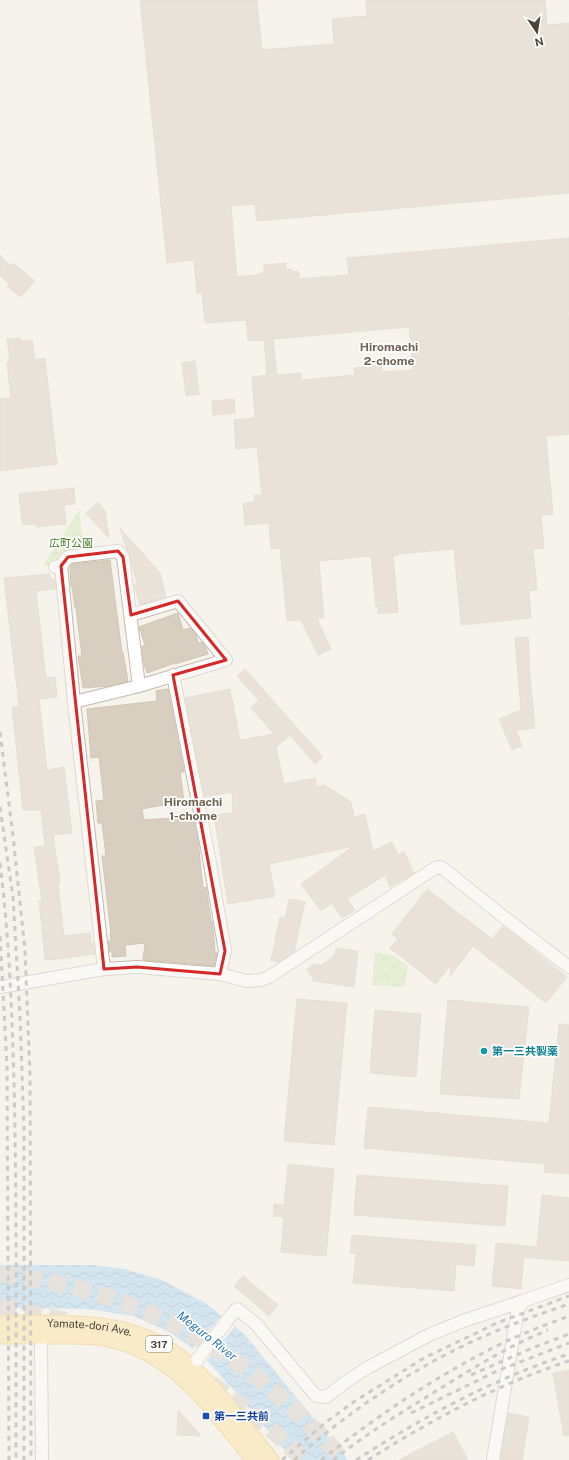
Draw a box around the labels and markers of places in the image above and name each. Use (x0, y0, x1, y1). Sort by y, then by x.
place label: 第一三共製薬 (492, 1045, 558, 1057)
marker: 第一三共製薬 (479, 1046, 489, 1056)
place label: 第一三共前 (214, 1410, 269, 1422)
marker: 第一三共前 (201, 1411, 211, 1421)

